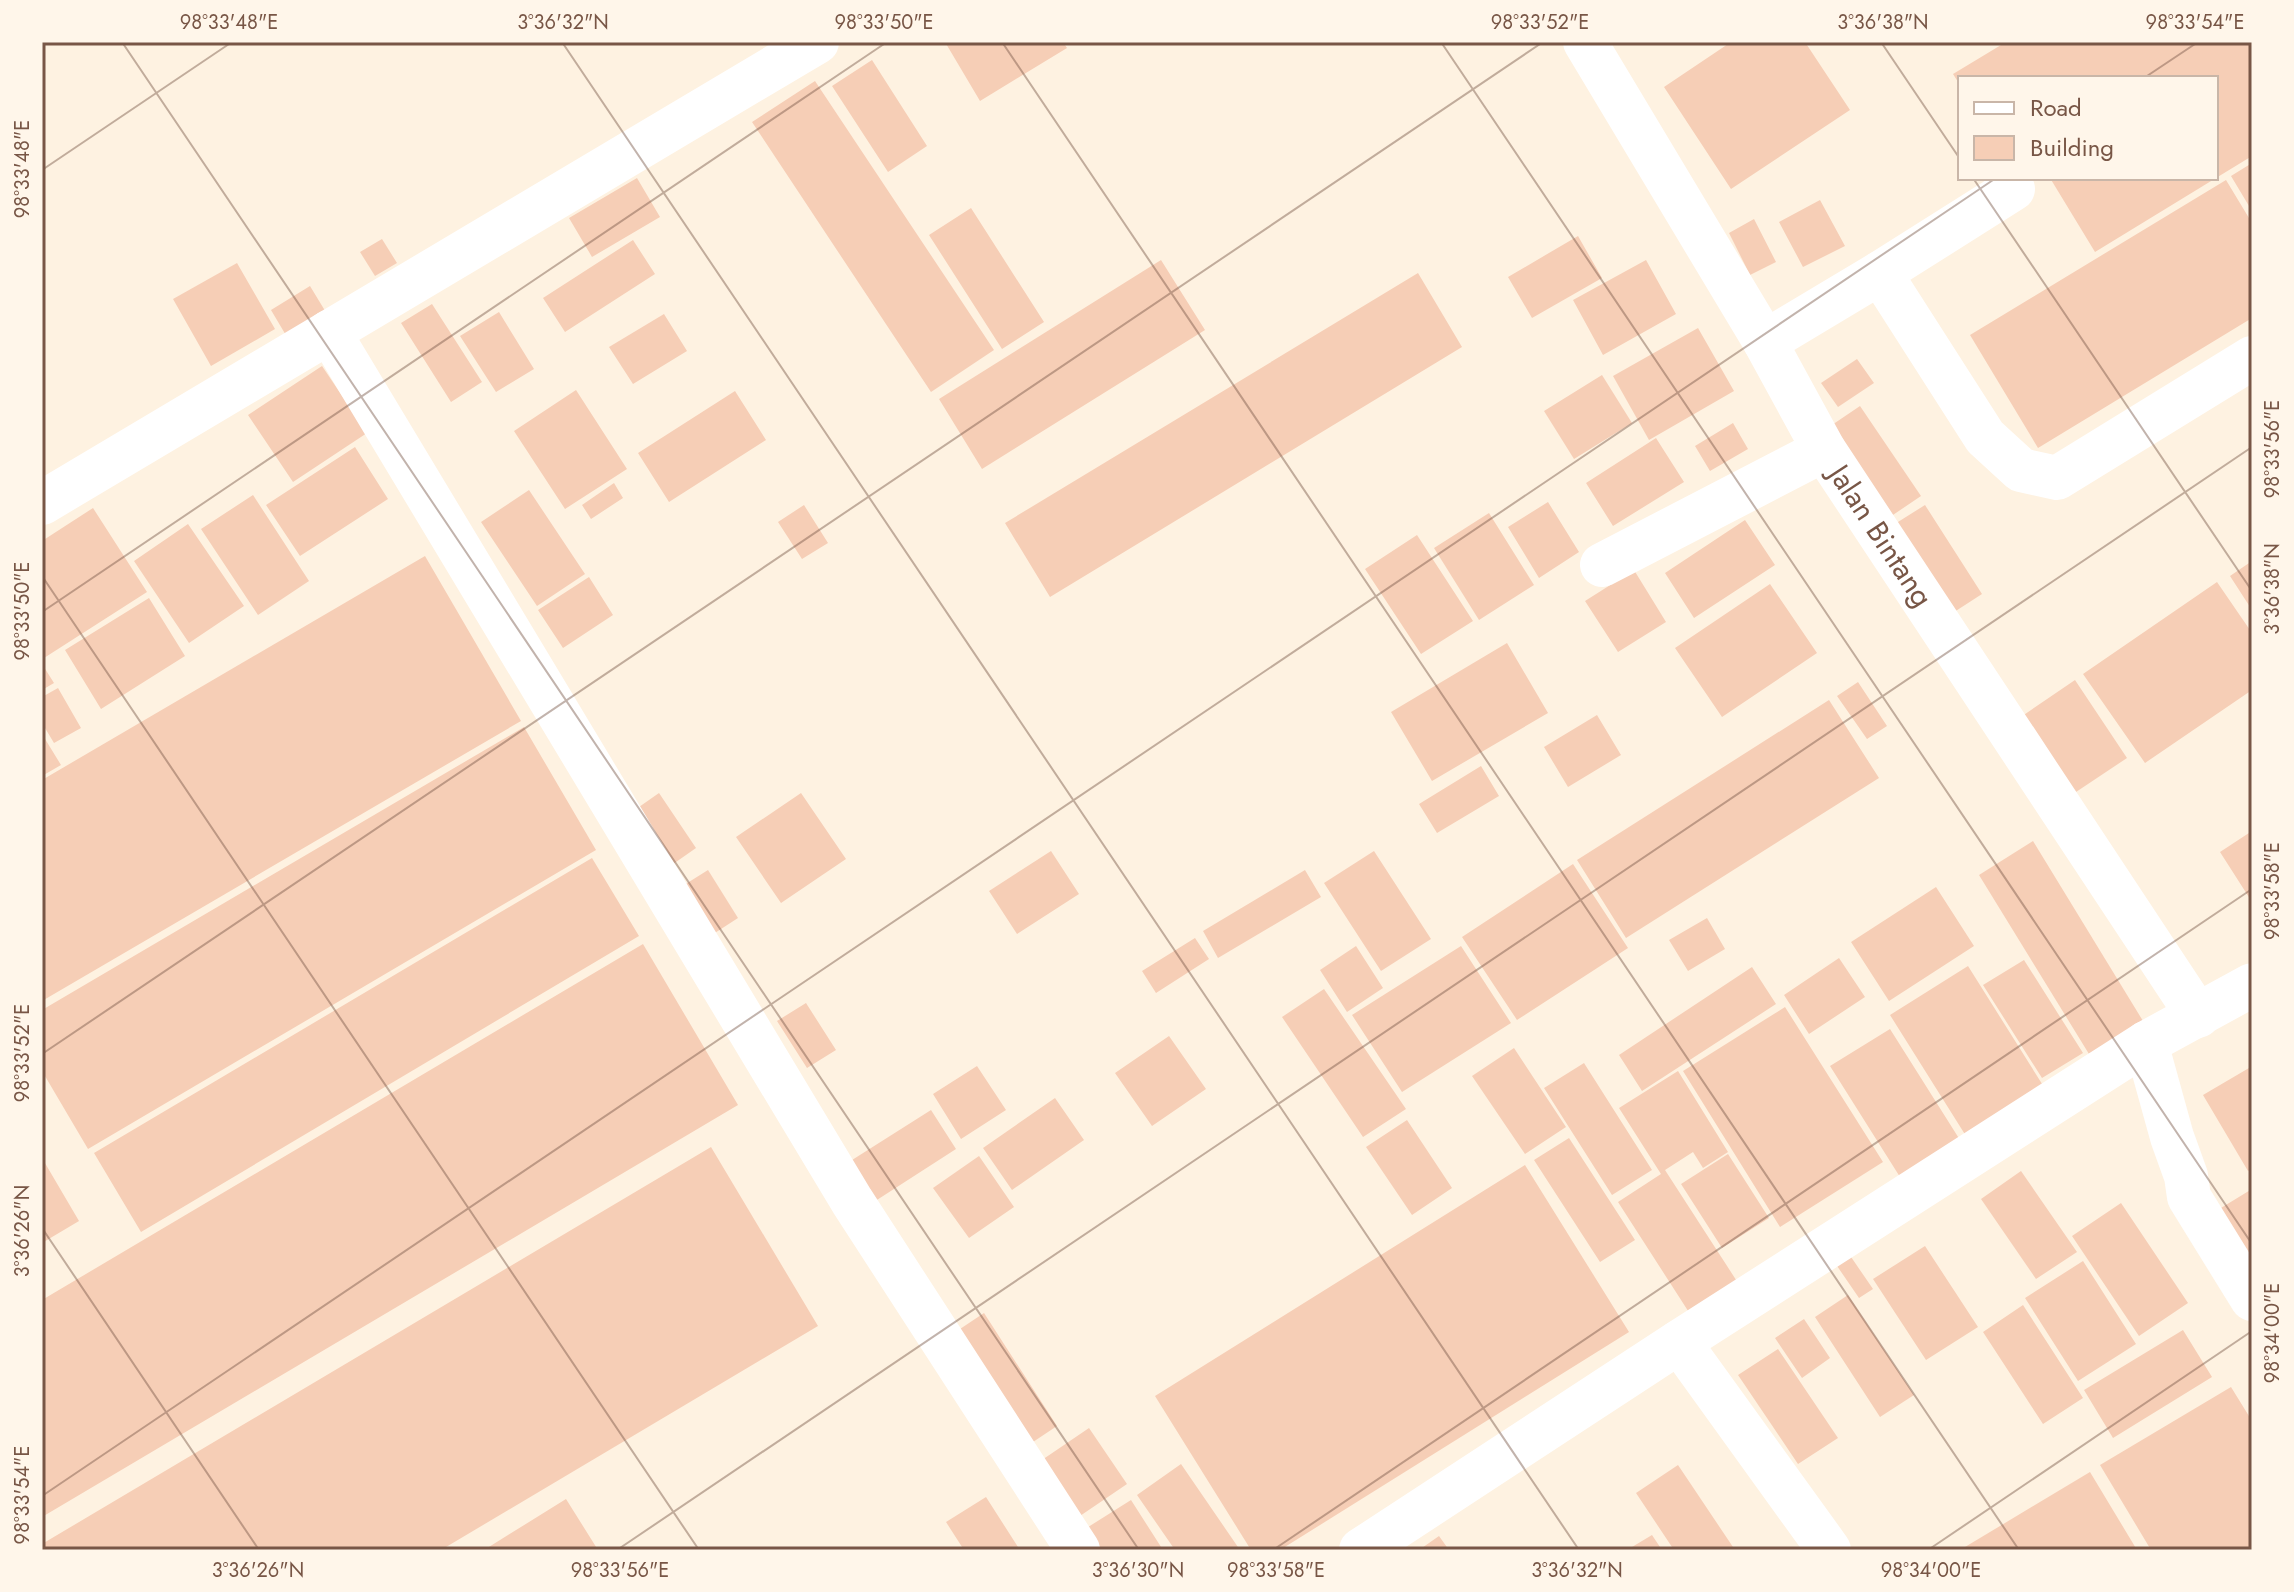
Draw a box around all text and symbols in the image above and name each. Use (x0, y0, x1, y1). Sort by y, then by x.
text: 98°33'48"E (180, 8, 278, 37)
text: 3°36'32"N (517, 8, 609, 37)
text: 98°33'50"E (834, 8, 934, 37)
text: 98°33'52"E (1491, 8, 1589, 37)
text: 3°36'38"N (1837, 8, 1929, 37)
text: 98°33'54"E (2146, 8, 2244, 37)
legend (1958, 76, 2218, 180)
text: Road (2030, 90, 2082, 125)
text: 98°33'48"E (8, 120, 37, 218)
text: Building (2030, 130, 2114, 165)
text: 98°33'56"E (2258, 400, 2287, 498)
street label: Jalan Bintang (1816, 453, 1944, 615)
text: 3°36'38"N (2258, 543, 2287, 635)
text: 98°33'50"E (8, 561, 37, 661)
text: 98°33'58"E (2258, 842, 2287, 940)
text: 98°33'52"E (8, 1004, 37, 1102)
text: 3°36'26"N (8, 1185, 37, 1277)
text: 98°34'00"E (2258, 1283, 2287, 1383)
text: 98°33'54"E (8, 1446, 37, 1544)
text: 3°36'26"N (212, 1556, 304, 1585)
text: 98°33'56"E (571, 1556, 669, 1585)
text: 3°36'30"N (1092, 1556, 1184, 1585)
text: 98°33'58"E (1227, 1556, 1325, 1585)
text: 3°36'32"N (1531, 1556, 1623, 1585)
text: 98°34'00"E (1881, 1556, 1981, 1585)

